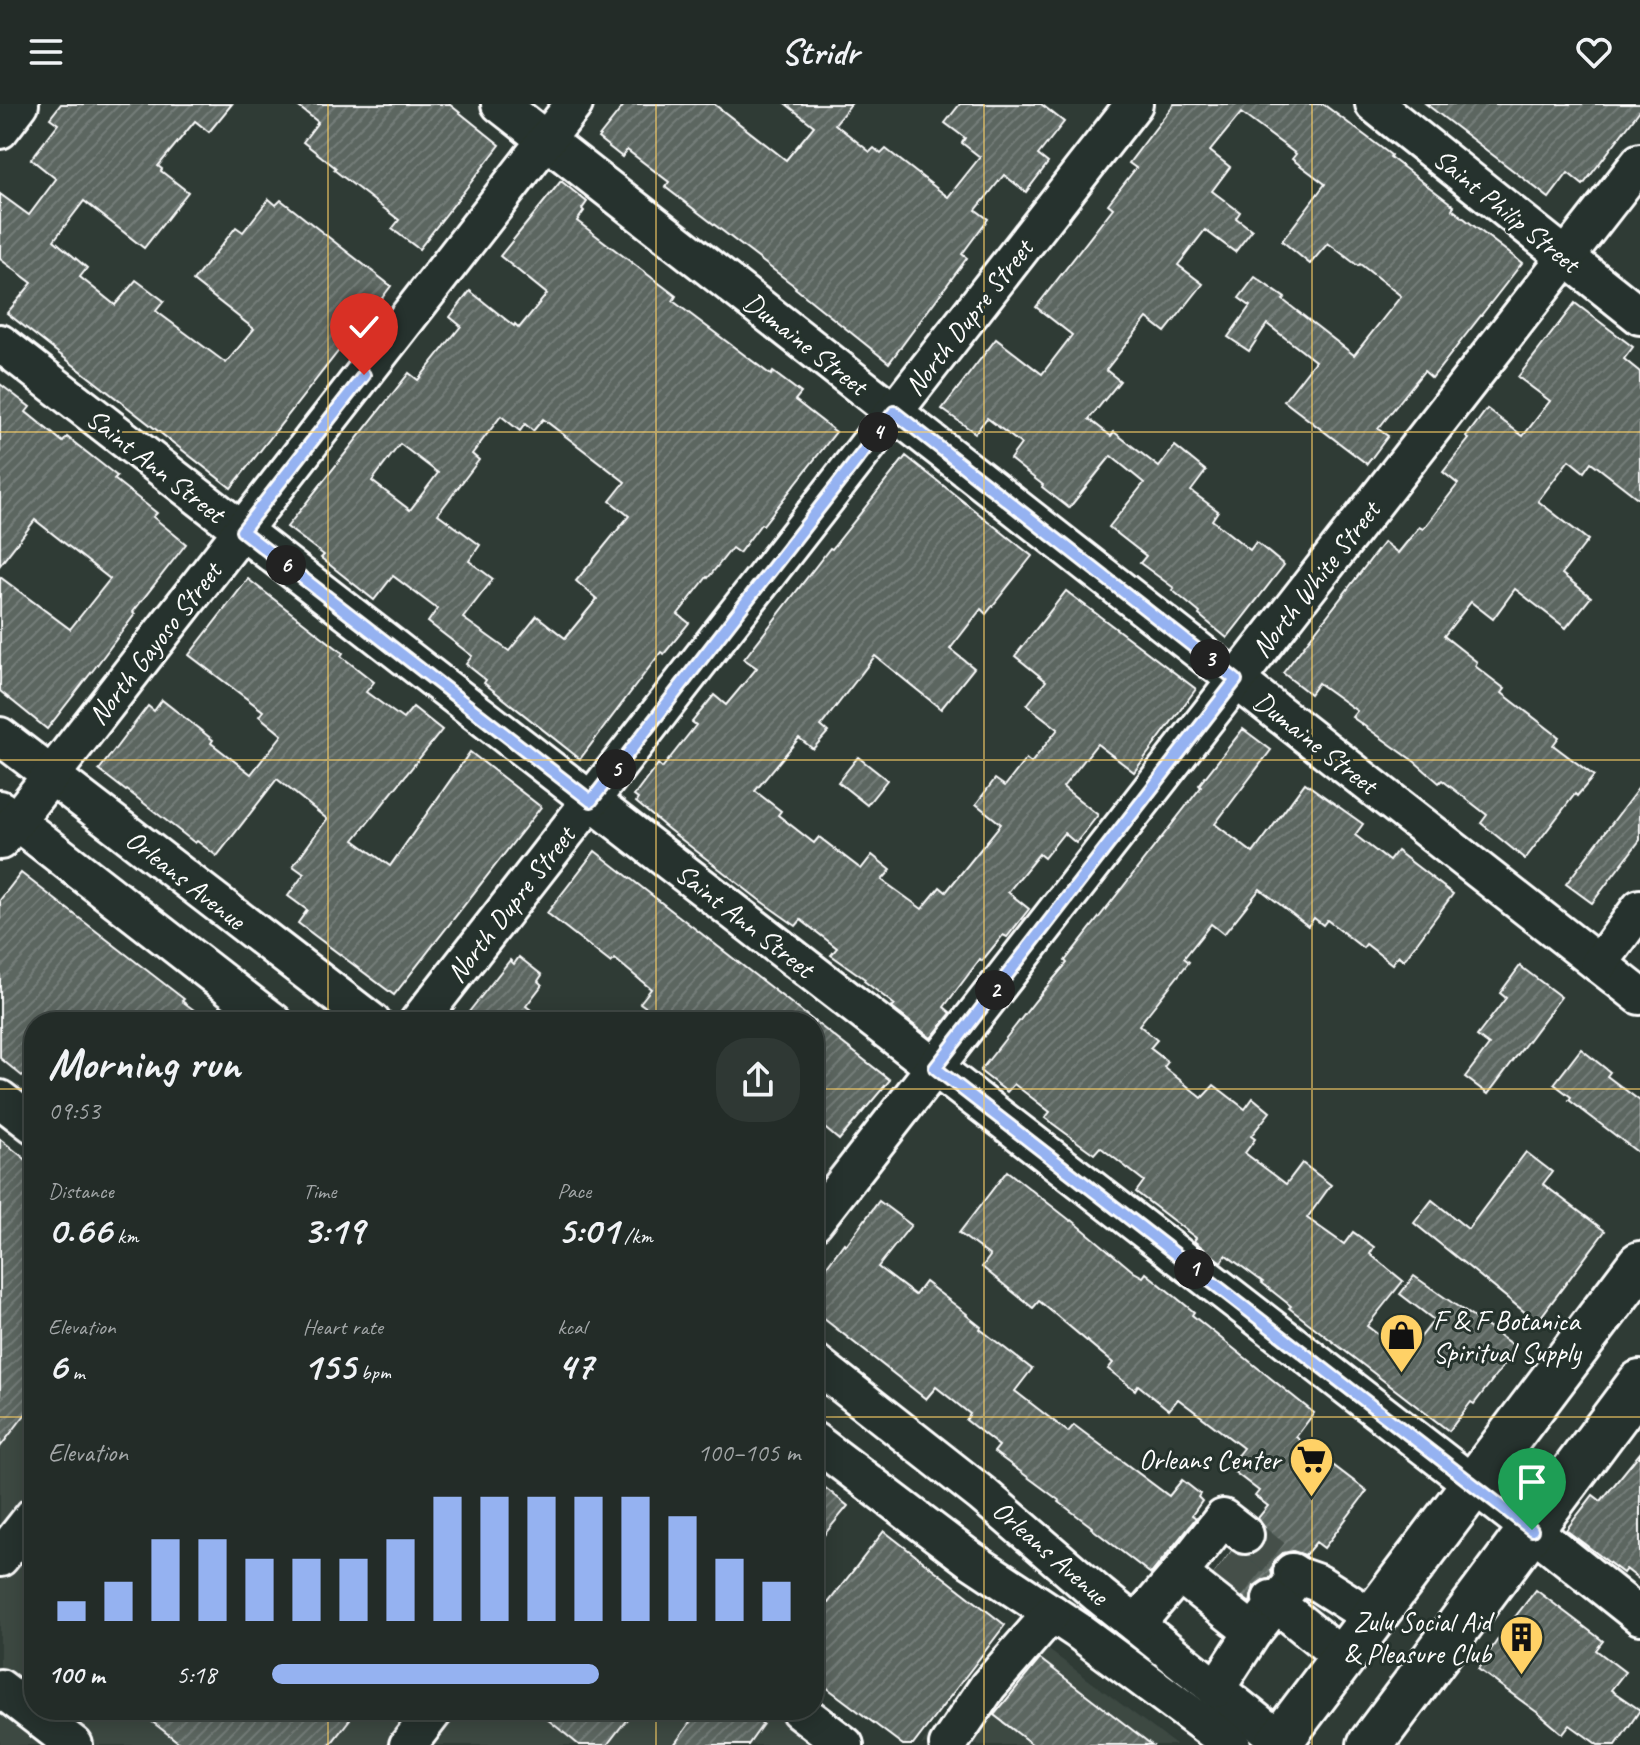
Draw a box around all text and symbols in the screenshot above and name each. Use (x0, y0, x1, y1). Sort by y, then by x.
text: Stridr (781, 29, 859, 75)
icon: menu (24, 30, 68, 74)
icon: heart (1572, 30, 1616, 74)
street label: Saint Philip Street (1426, 141, 1589, 282)
street label: North Dupre Street (897, 230, 1042, 402)
street label: Dumaine Street (737, 284, 877, 404)
pin (330, 293, 398, 375)
icon: check (342, 305, 386, 349)
street label: Saint Ann Street (80, 401, 234, 532)
pin: 4 (858, 412, 898, 452)
text: 4 (873, 418, 883, 446)
street label: North White Street (1243, 492, 1389, 665)
pin: 6 (266, 545, 306, 585)
text: 6 (281, 551, 291, 579)
street label: North Gayoso Street (80, 553, 230, 732)
pin: 3 (1190, 639, 1230, 679)
text: 3 (1205, 645, 1215, 673)
street label: Dumaine Street (1247, 683, 1387, 803)
pin: 5 (596, 749, 636, 789)
text: 5 (611, 755, 621, 783)
street label: North Dupre Street (439, 817, 584, 989)
street label: Orleans Avenue (119, 822, 254, 938)
street label: Saint Ann Street (669, 856, 823, 987)
pin: 2 (975, 970, 1015, 1010)
text: 2 (990, 976, 1000, 1004)
text: Morning run (48, 1036, 240, 1091)
button: share (716, 1038, 800, 1122)
text: 09:53 (48, 1094, 100, 1127)
text: Distance (48, 1177, 114, 1205)
text: Time (303, 1177, 336, 1205)
text: Pace (557, 1177, 591, 1205)
text: 0.66 (48, 1205, 112, 1255)
text: 3:19 (303, 1205, 364, 1255)
text: 5:01 (557, 1205, 619, 1255)
text: km (112, 1222, 138, 1250)
text: /km (619, 1222, 653, 1250)
pin: 1 (1174, 1249, 1214, 1289)
text: 1 (1189, 1255, 1199, 1283)
place label: F & F Botanica Spiritual Supply (1433, 1303, 1583, 1370)
shop icon: F & F Botanica Spiritual Supply (1378, 1312, 1426, 1375)
text: Elevation (48, 1313, 116, 1341)
text: Heart rate (303, 1313, 383, 1341)
text: kcal (557, 1313, 586, 1341)
text: 6 (48, 1341, 67, 1391)
text: 155 (303, 1341, 355, 1391)
text: 47 (557, 1341, 593, 1391)
text: m (67, 1358, 85, 1386)
text: bpm (355, 1358, 391, 1386)
supermarket icon: Orleans Center (1287, 1435, 1335, 1498)
text: Elevation (48, 1436, 128, 1469)
text: 100–105 m (697, 1436, 800, 1469)
place label: Orleans Center (1139, 1442, 1283, 1477)
pin (1498, 1448, 1566, 1530)
icon: arrive (1510, 1460, 1554, 1504)
street label: Orleans Avenue (985, 1492, 1117, 1614)
place label: Zulu Social Aid & Pleasure Club (1344, 1604, 1495, 1671)
building icon: Zulu Social Aid & Pleasure Club (1498, 1613, 1546, 1676)
text: 100 m (48, 1658, 104, 1691)
text: 5:18 (176, 1658, 216, 1691)

